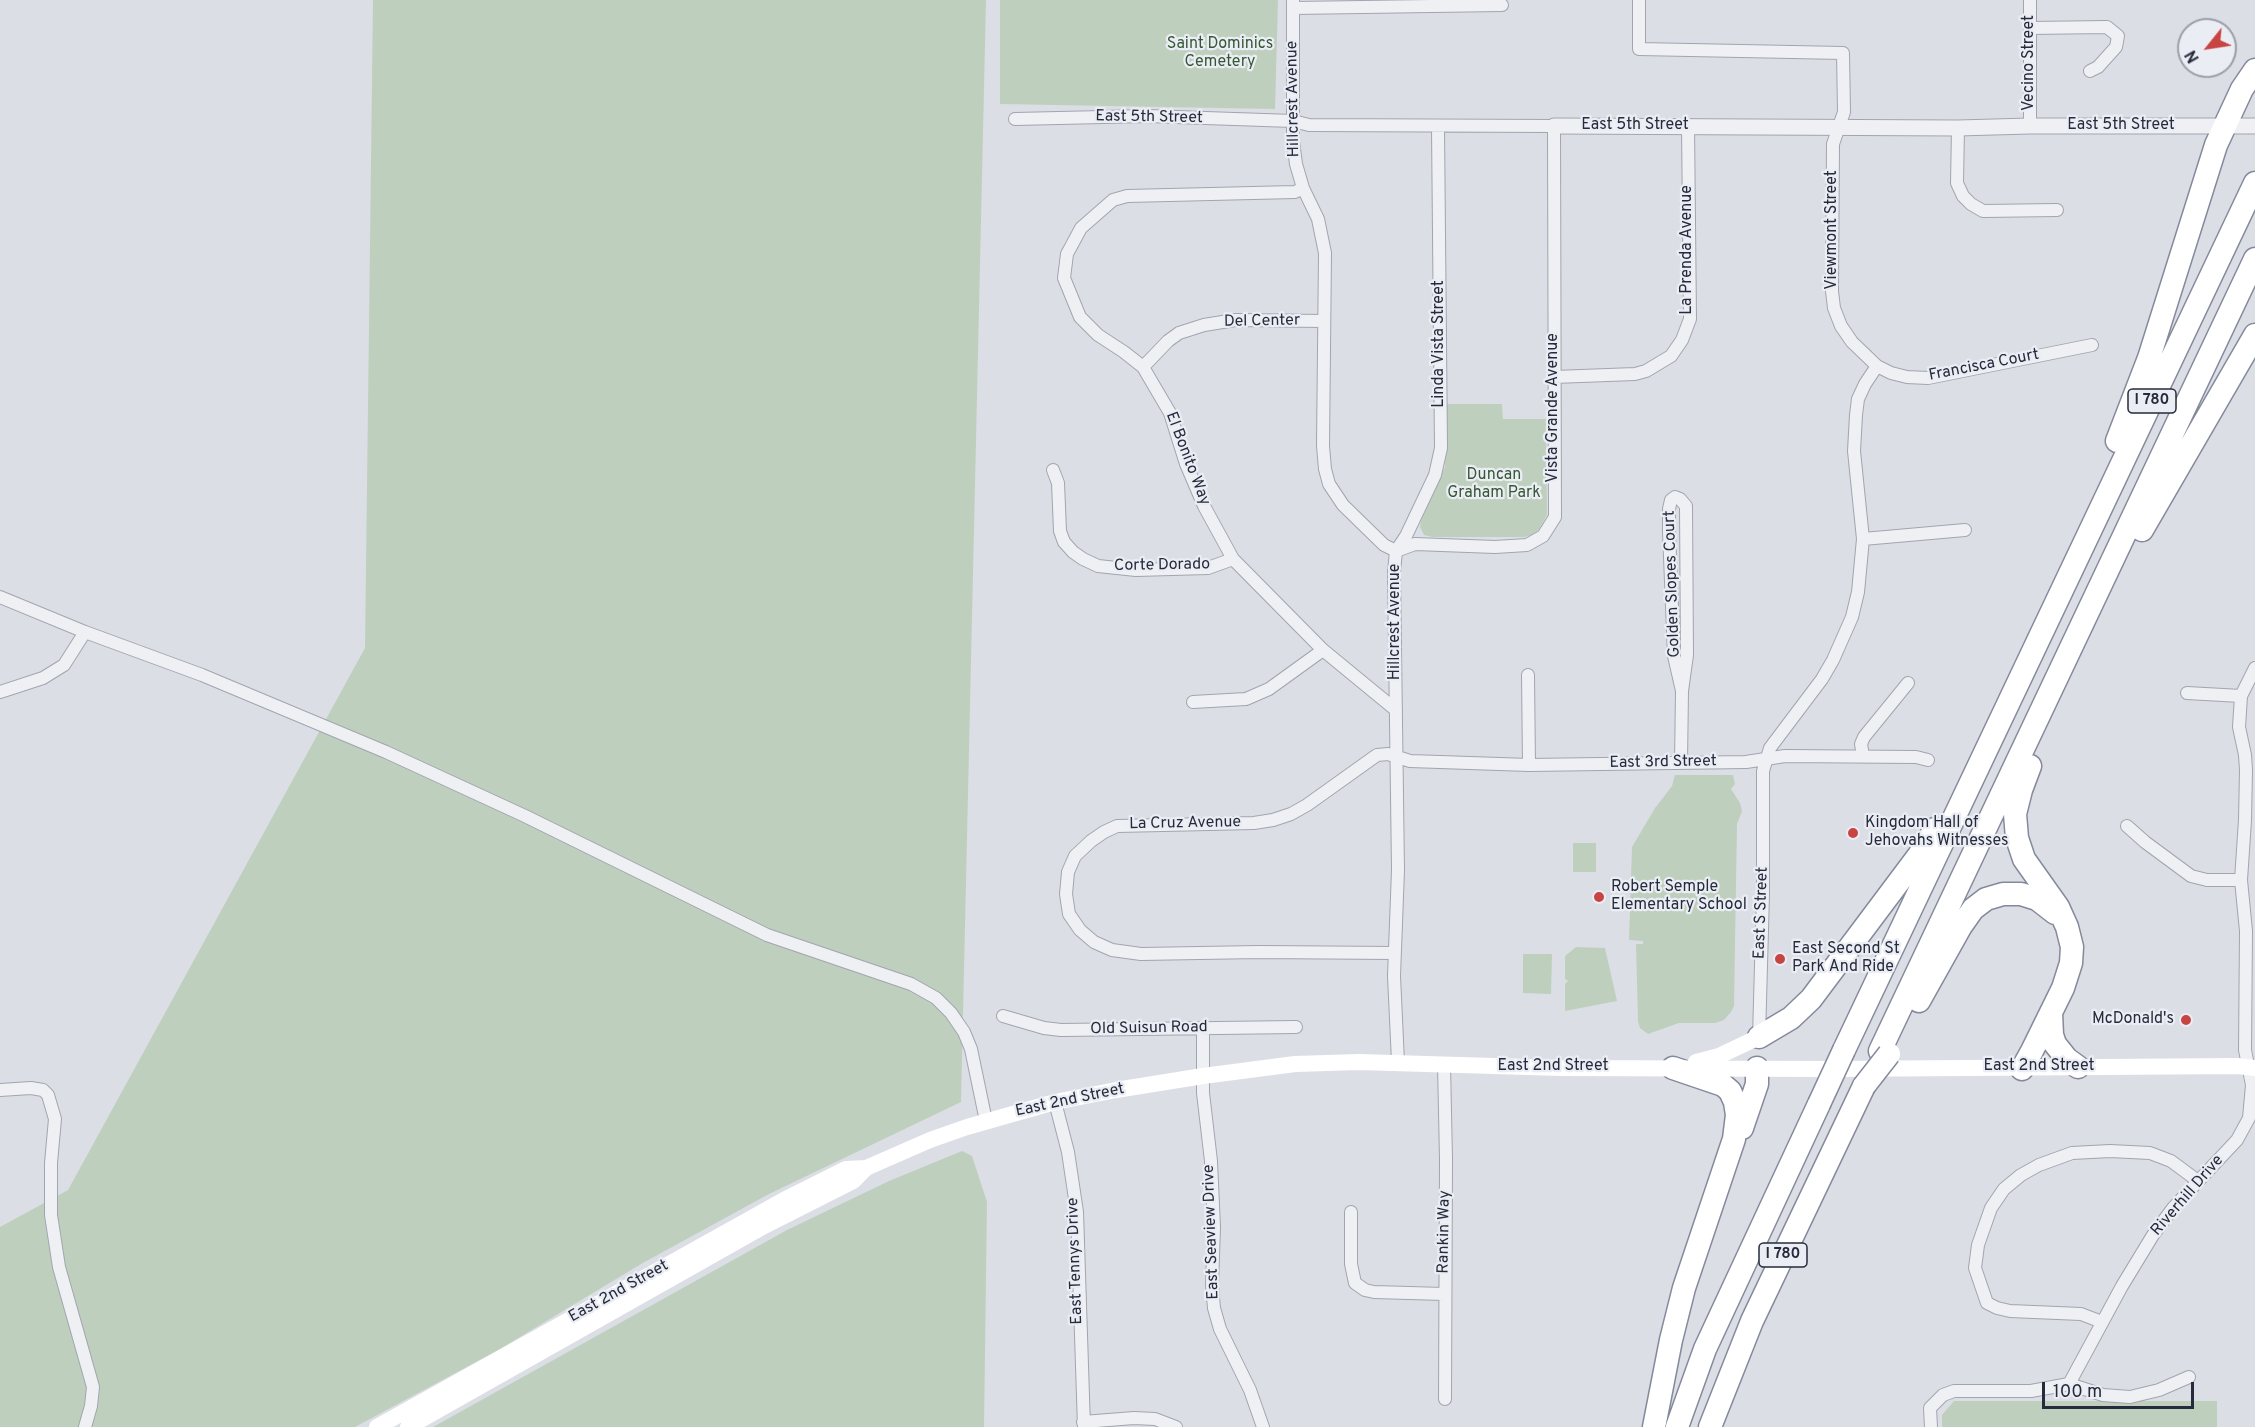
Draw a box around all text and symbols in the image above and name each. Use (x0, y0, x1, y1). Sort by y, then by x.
street label: Vecino Street (2020, 15, 2040, 111)
north arrow (2177, 18, 2237, 78)
park label: Saint Dominics Cemetery (1167, 35, 1273, 73)
street label: Hillcrest Avenue (1283, 41, 1305, 157)
text: N (2182, 46, 2205, 66)
street label: East 5th Street (1095, 107, 1203, 129)
street label: East 5th Street (1581, 116, 1689, 136)
street label: East 5th Street (2067, 116, 2175, 136)
street label: Viewmont Street (1823, 170, 1843, 290)
street label: La Prenda Avenue (1678, 185, 1698, 315)
street label: Linda Vista Street (1430, 280, 1450, 408)
street label: Del Center (1224, 312, 1300, 332)
street label: Vista Grande Avenue (1544, 333, 1564, 483)
street label: Francisca Court (1927, 346, 2041, 386)
road number: I 780 (2128, 389, 2176, 413)
street label: El Bonito Way (1160, 410, 1214, 508)
park label: Duncan Graham Park (1447, 466, 1541, 504)
street label: Golden Slopes Court (1661, 510, 1685, 658)
street label: Corte Dorado (1114, 556, 1210, 576)
street label: Hillcrest Avenue (1386, 564, 1406, 680)
street label: East 3rd Street (1609, 752, 1717, 774)
street label: La Cruz Avenue (1129, 813, 1241, 835)
place label: Kingdom Hall of Jehovahs Witnesses (1865, 814, 2008, 852)
marker: Kingdom Hall of Jehovahs Witnesses (1846, 826, 1860, 840)
street label: East S Street (1751, 866, 1773, 960)
place label: Robert Semple Elementary School (1611, 878, 1747, 916)
marker: Robert Semple Elementary School (1592, 890, 1606, 904)
place label: East Second St Park And Ride (1792, 940, 1900, 978)
marker: East Second St Park And Ride (1773, 952, 1787, 966)
place label: McDonald's (2092, 1010, 2174, 1030)
marker: McDonald's (2179, 1013, 2193, 1027)
street label: Old Suisun Road (1090, 1018, 1208, 1040)
street label: East 2nd Street (1498, 1057, 1608, 1077)
street label: East 2nd Street (1984, 1057, 2094, 1077)
street label: East 2nd Street (1014, 1080, 1126, 1122)
street label: Riverhill Drive (2148, 1152, 2228, 1240)
street label: East Seaview Drive (1200, 1164, 1224, 1300)
street label: Rankin Way (1435, 1190, 1455, 1274)
street label: East Tennys Drive (1064, 1197, 1088, 1325)
road number: I 780 (1759, 1243, 1807, 1267)
street label: East 2nd Street (566, 1257, 672, 1327)
scale bar (2045, 1370, 2196, 1408)
text: 100 m (2053, 1381, 2102, 1404)

